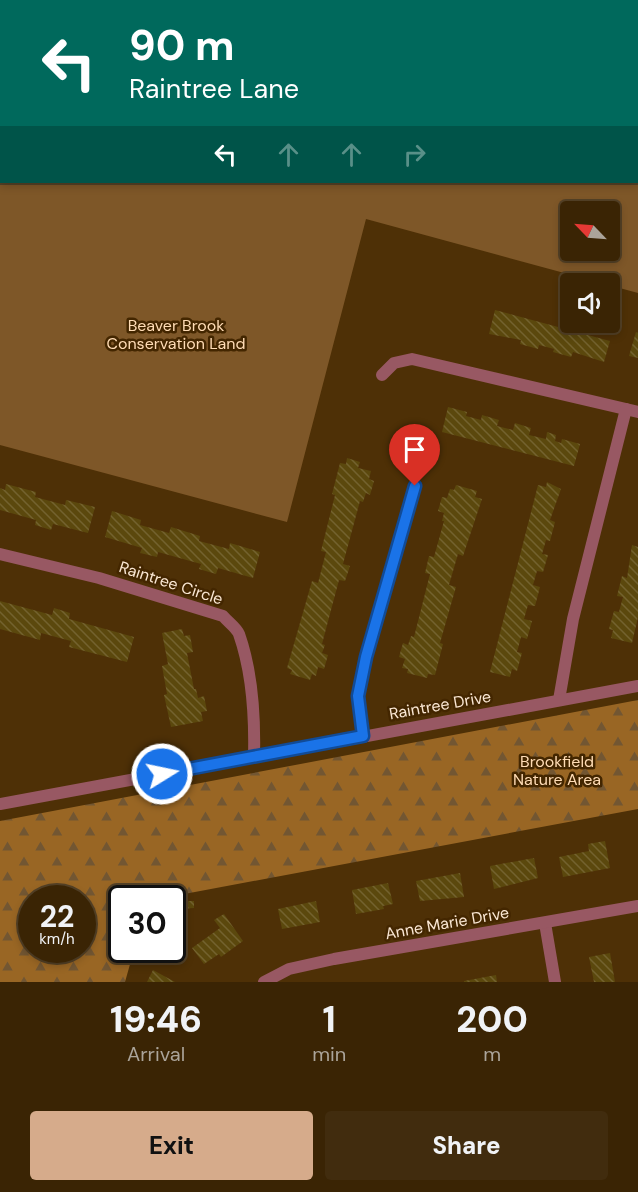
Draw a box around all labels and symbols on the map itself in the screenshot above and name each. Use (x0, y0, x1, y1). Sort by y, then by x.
north arrow (560, 201, 620, 261)
park label: Beaver Brook Conservation Land (106, 315, 246, 354)
pin (389, 424, 440, 486)
street label: Raintree Circle (116, 556, 226, 610)
street label: Raintree Drive (387, 686, 493, 724)
position arrow (130, 742, 194, 806)
park label: Brookfield Nature Area (513, 751, 601, 790)
speed limit sign: 30 (108, 885, 186, 963)
street label: Anne Marie Drive (383, 902, 511, 944)

